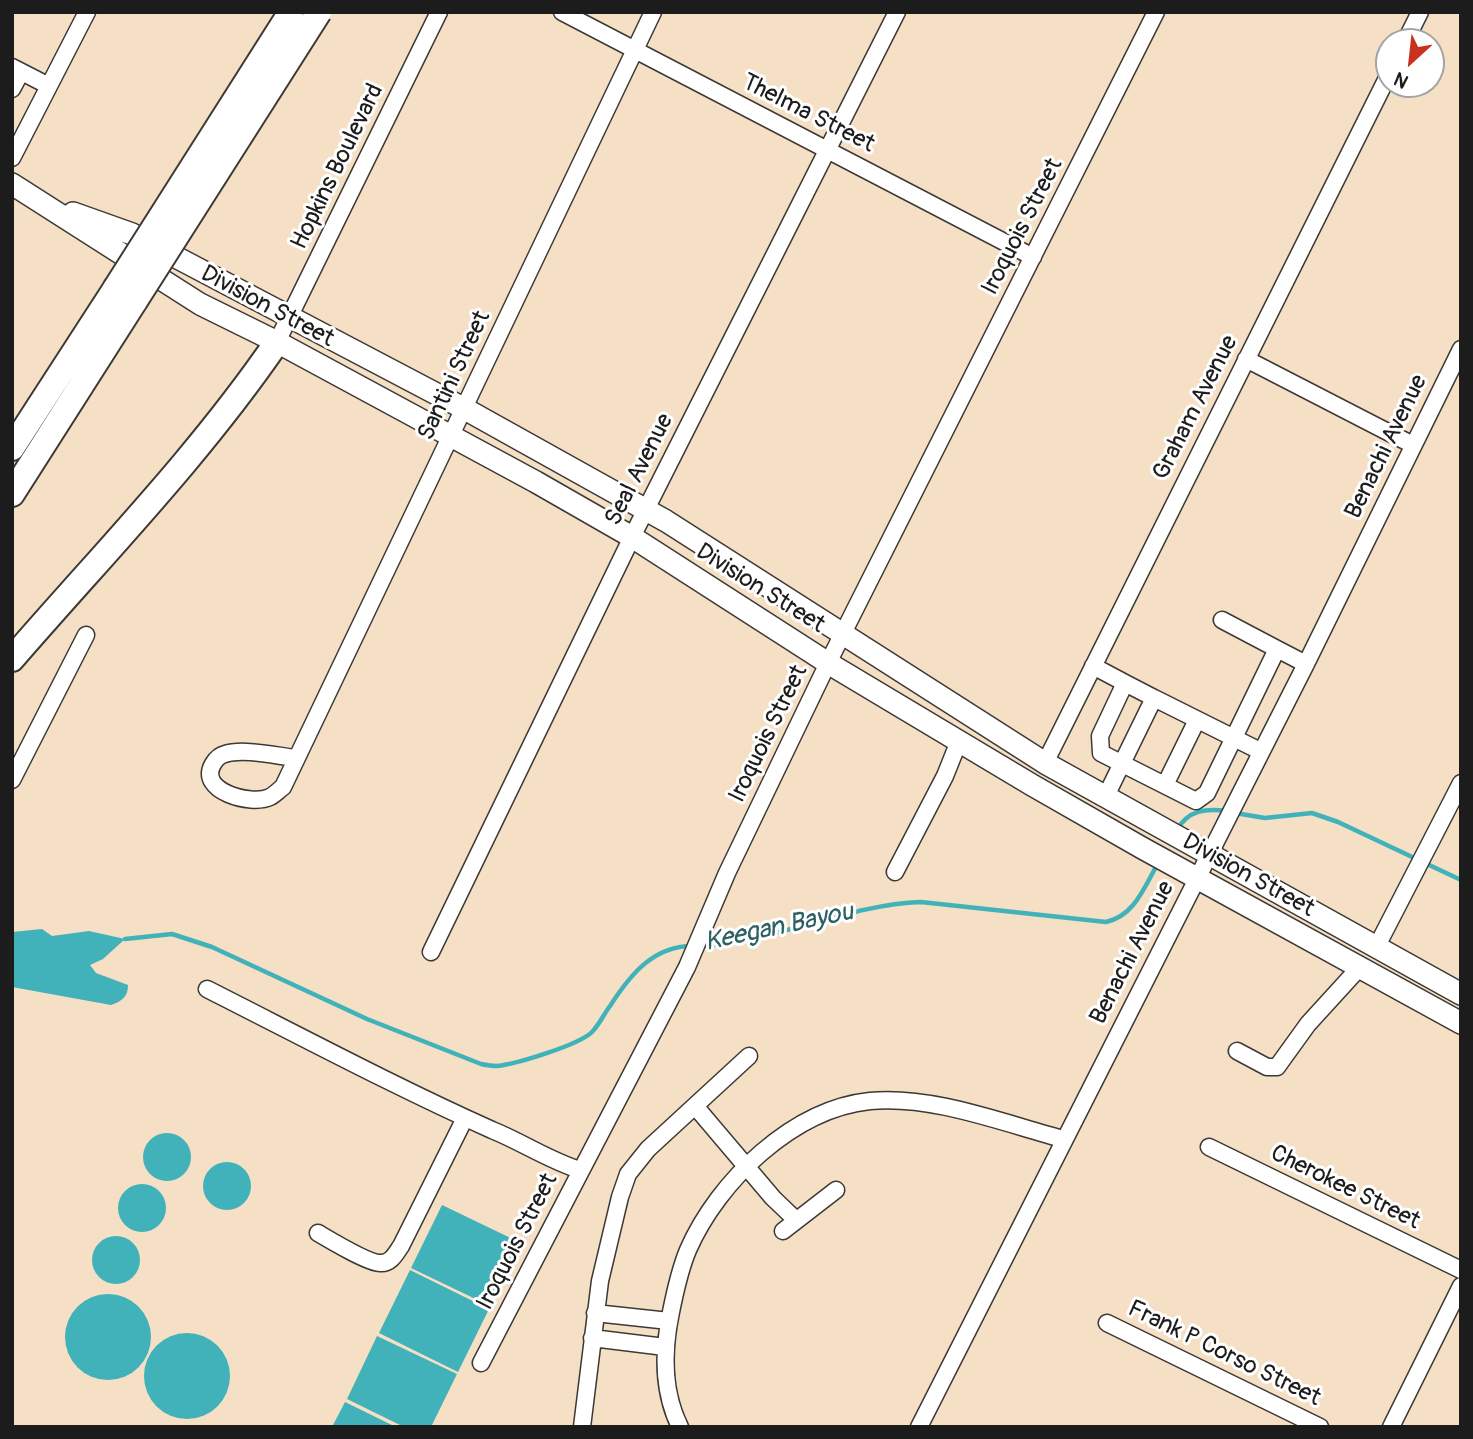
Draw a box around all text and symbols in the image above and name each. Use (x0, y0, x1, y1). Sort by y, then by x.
north arrow (1375, 28, 1445, 98)
text: N (1390, 66, 1413, 94)
street label: Thelma Street (737, 68, 879, 160)
street label: Hopkins Boulevard (285, 80, 391, 254)
street label: Iroquois Street (976, 154, 1070, 300)
street label: Division Street (196, 260, 338, 354)
street label: Santini Street (412, 307, 498, 445)
street label: Graham Avenue (1147, 331, 1245, 485)
street label: Benachi Avenue (1340, 370, 1434, 524)
street label: Seal Avenue (600, 409, 680, 531)
street label: Division Street (690, 538, 830, 640)
street label: Iroquois Street (723, 661, 815, 807)
street label: Division Street (1177, 828, 1319, 924)
street label: Benachi Avenue (1085, 877, 1181, 1029)
water label: Keegan Bayou (702, 897, 856, 959)
street label: Cherokee Street (1266, 1139, 1424, 1237)
street label: Iroquois Street (471, 1169, 565, 1315)
street label: Frank P Corso Street (1123, 1295, 1325, 1413)

